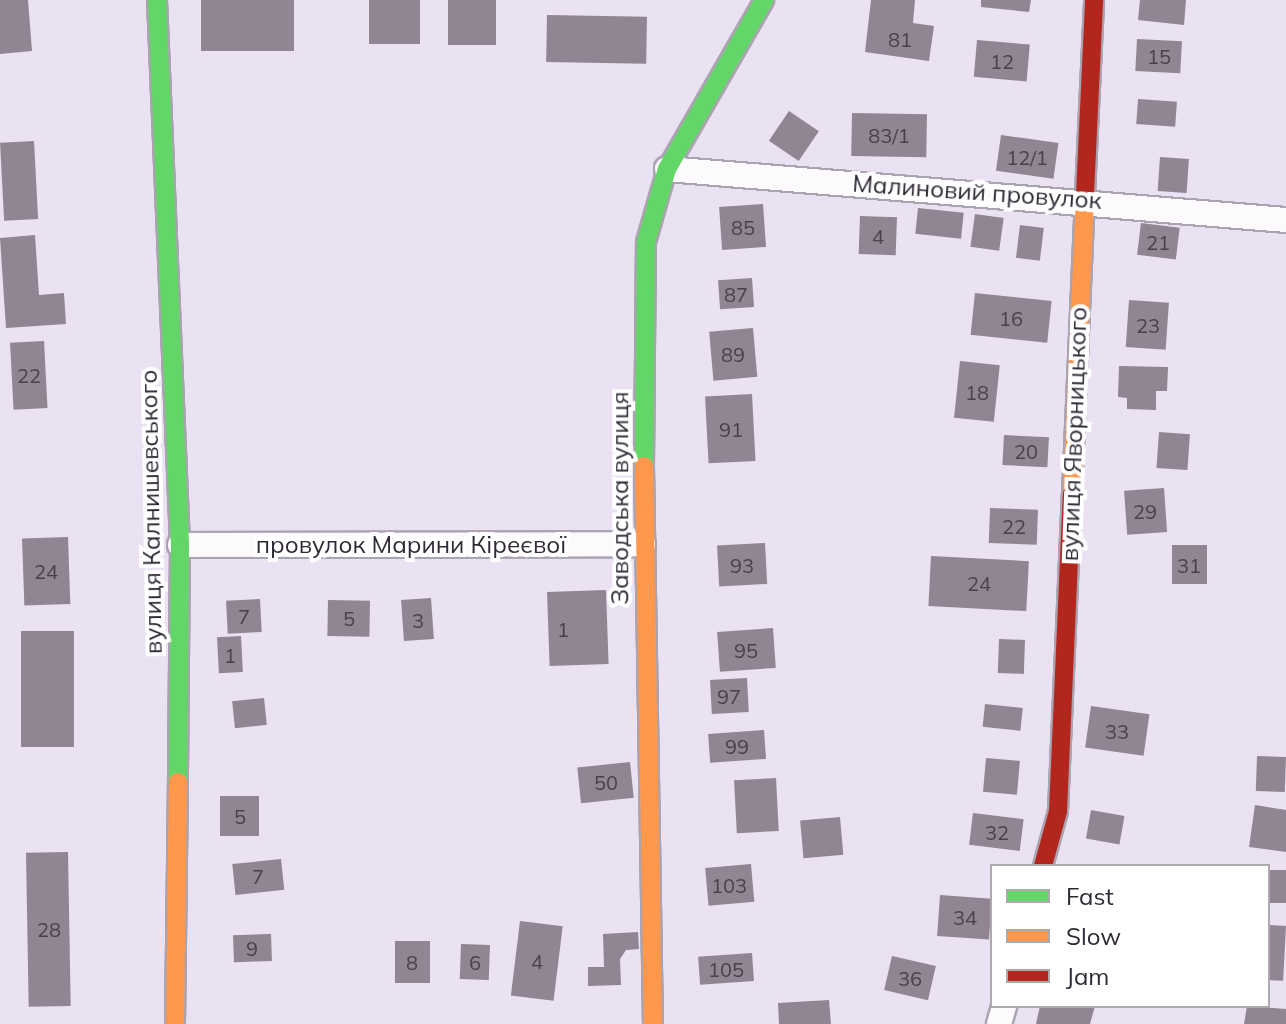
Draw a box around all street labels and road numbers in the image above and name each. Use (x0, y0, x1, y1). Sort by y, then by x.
street label: Малиновий провулок (852, 169, 1102, 215)
street label: вулиця Яворницького (1055, 306, 1093, 562)
street label: вулиця Калнишевського (134, 370, 168, 654)
street label: Заводська вулиця (606, 391, 634, 605)
street label: провулок Марини Кіреєвої (256, 531, 566, 559)

